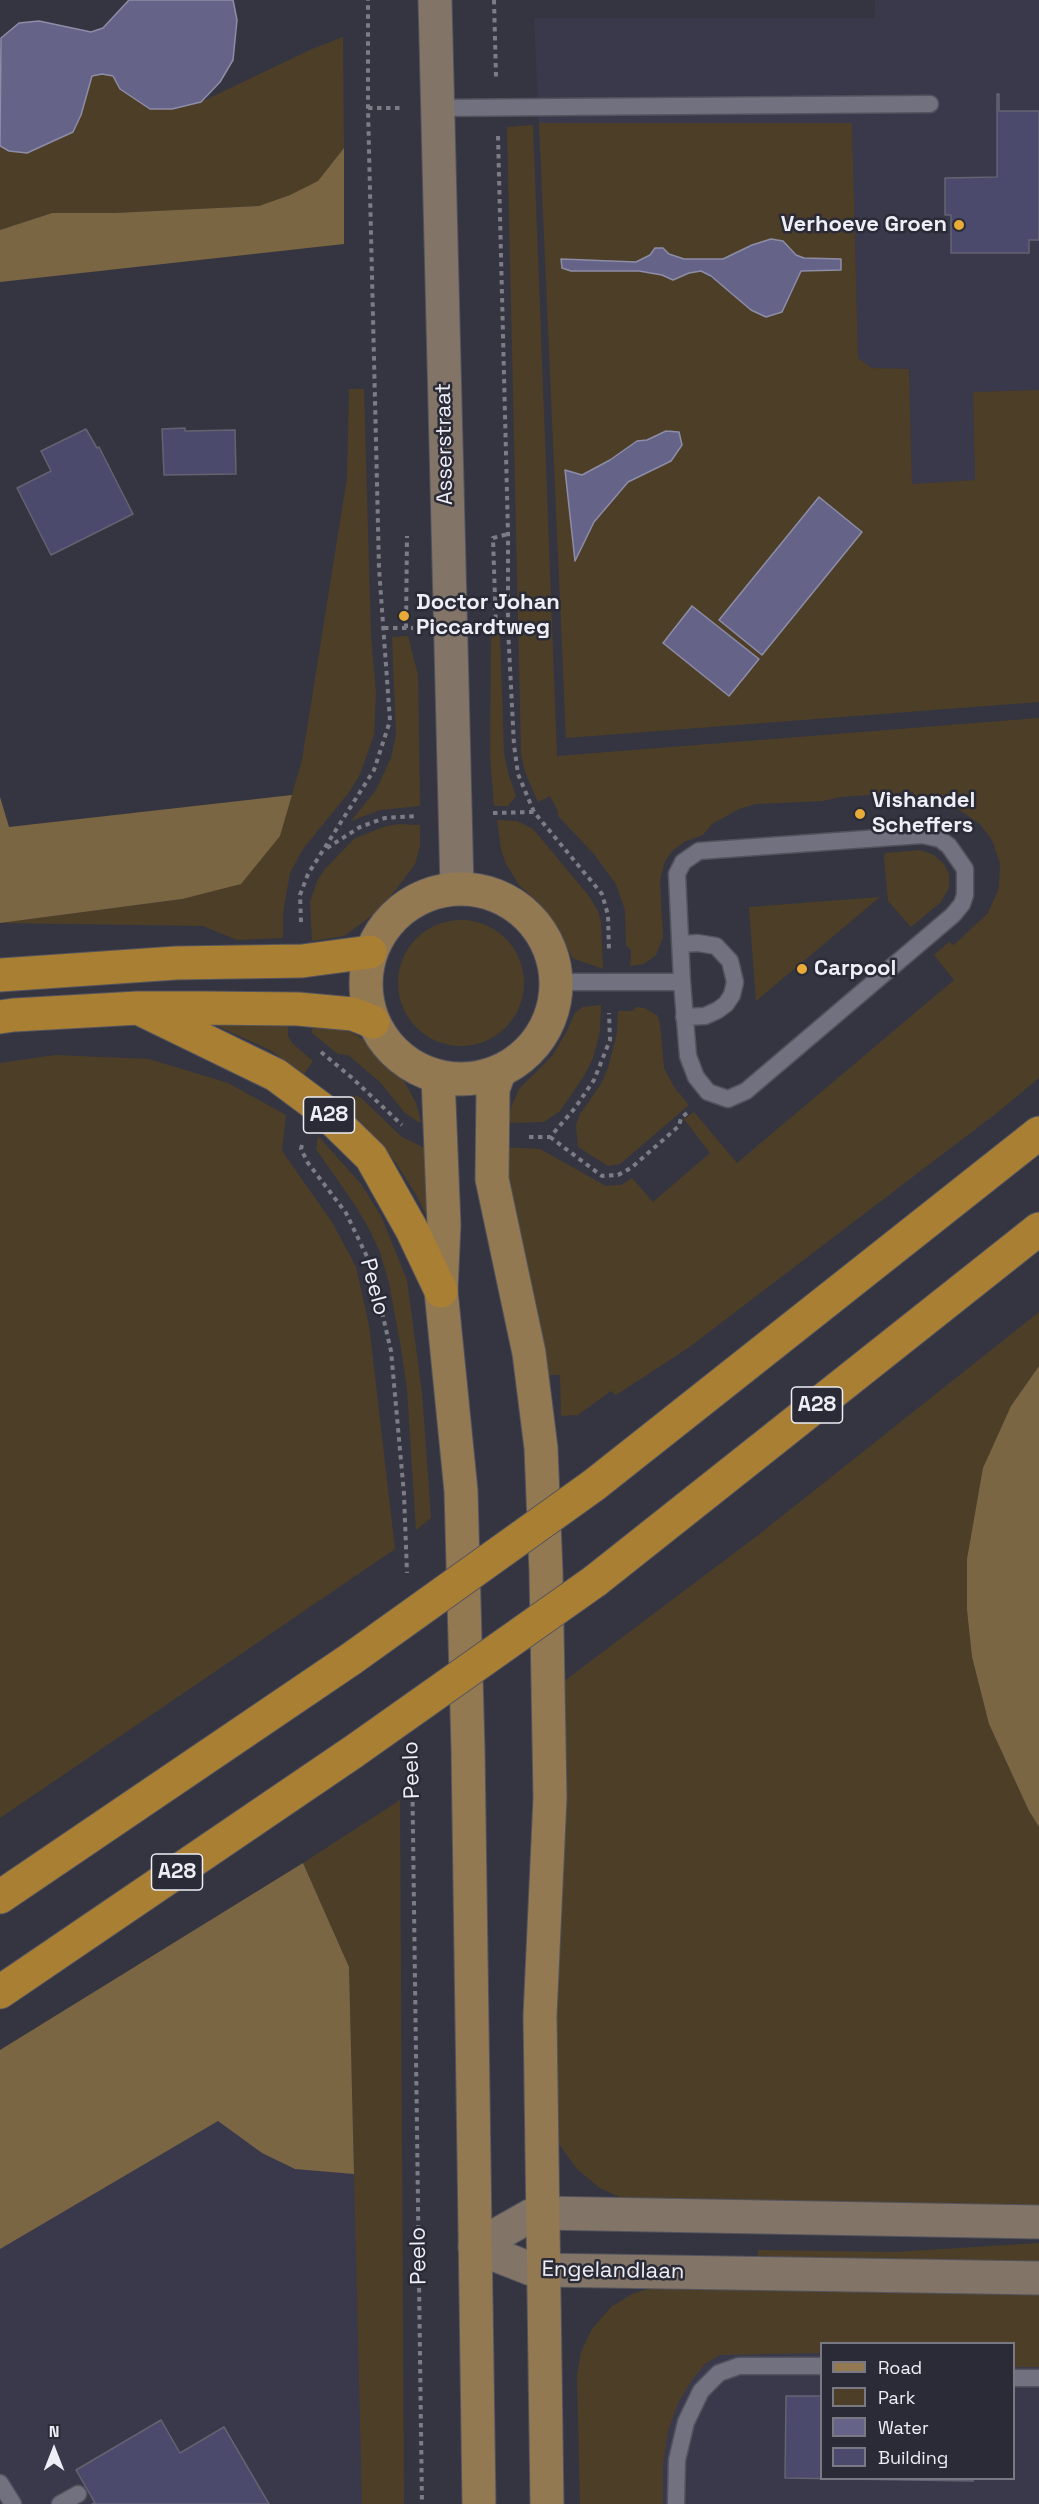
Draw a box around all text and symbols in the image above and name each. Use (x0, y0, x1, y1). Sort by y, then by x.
place label: Verhoeve Groen (781, 212, 947, 238)
marker: Verhoeve Groen (952, 218, 966, 232)
street label: Asserstraat (431, 383, 459, 505)
place label: Doctor Johan Piccardtweg (416, 590, 560, 642)
marker: Doctor Johan Piccardtweg (397, 609, 411, 623)
place label: Vishandel Scheffers (872, 788, 975, 840)
marker: Vishandel Scheffers (853, 807, 867, 821)
place label: Carpool (814, 956, 896, 982)
marker: Carpool (795, 962, 809, 976)
road number: A28 (304, 1097, 354, 1133)
street label: Peelo (354, 1256, 394, 1318)
road number: A28 (792, 1387, 842, 1423)
street label: Peelo (398, 1741, 426, 1799)
road number: A28 (152, 1854, 202, 1890)
street label: Peelo (405, 2227, 433, 2285)
street label: Engelandlaan (541, 2257, 685, 2285)
legend (820, 2342, 1015, 2480)
text: Road (878, 2356, 922, 2379)
text: Park (878, 2386, 915, 2409)
text: Water (878, 2416, 929, 2439)
north arrow (24, 2420, 84, 2480)
text: N (49, 2421, 59, 2442)
text: Building (878, 2446, 948, 2469)

